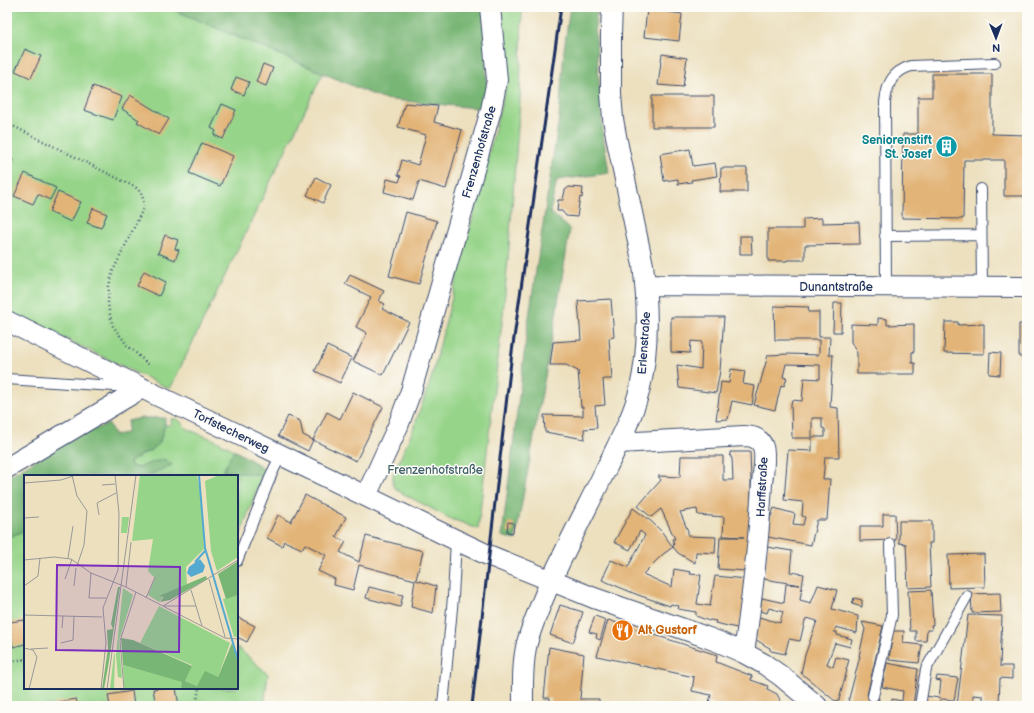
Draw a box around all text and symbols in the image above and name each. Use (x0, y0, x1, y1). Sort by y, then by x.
north arrow (976, 18, 1016, 58)
text: N (992, 41, 1000, 54)
street label: Frenzenhofstraße (459, 104, 500, 200)
place label: Seniorenstift St. Josef (862, 133, 933, 162)
building icon: Seniorenstift St. Josef (934, 134, 960, 160)
street label: Dunantstraße (799, 280, 873, 295)
street label: Erlenstraße (635, 311, 654, 375)
street label: Torfstecherweg (190, 406, 272, 456)
street label: Harffstraße (753, 456, 772, 518)
park label: Frenzenhofstraße (387, 463, 483, 478)
inset map (24, 475, 238, 689)
restaurant icon: Alt Gustorf (610, 617, 636, 643)
place label: Alt Gustorf (637, 623, 698, 638)

